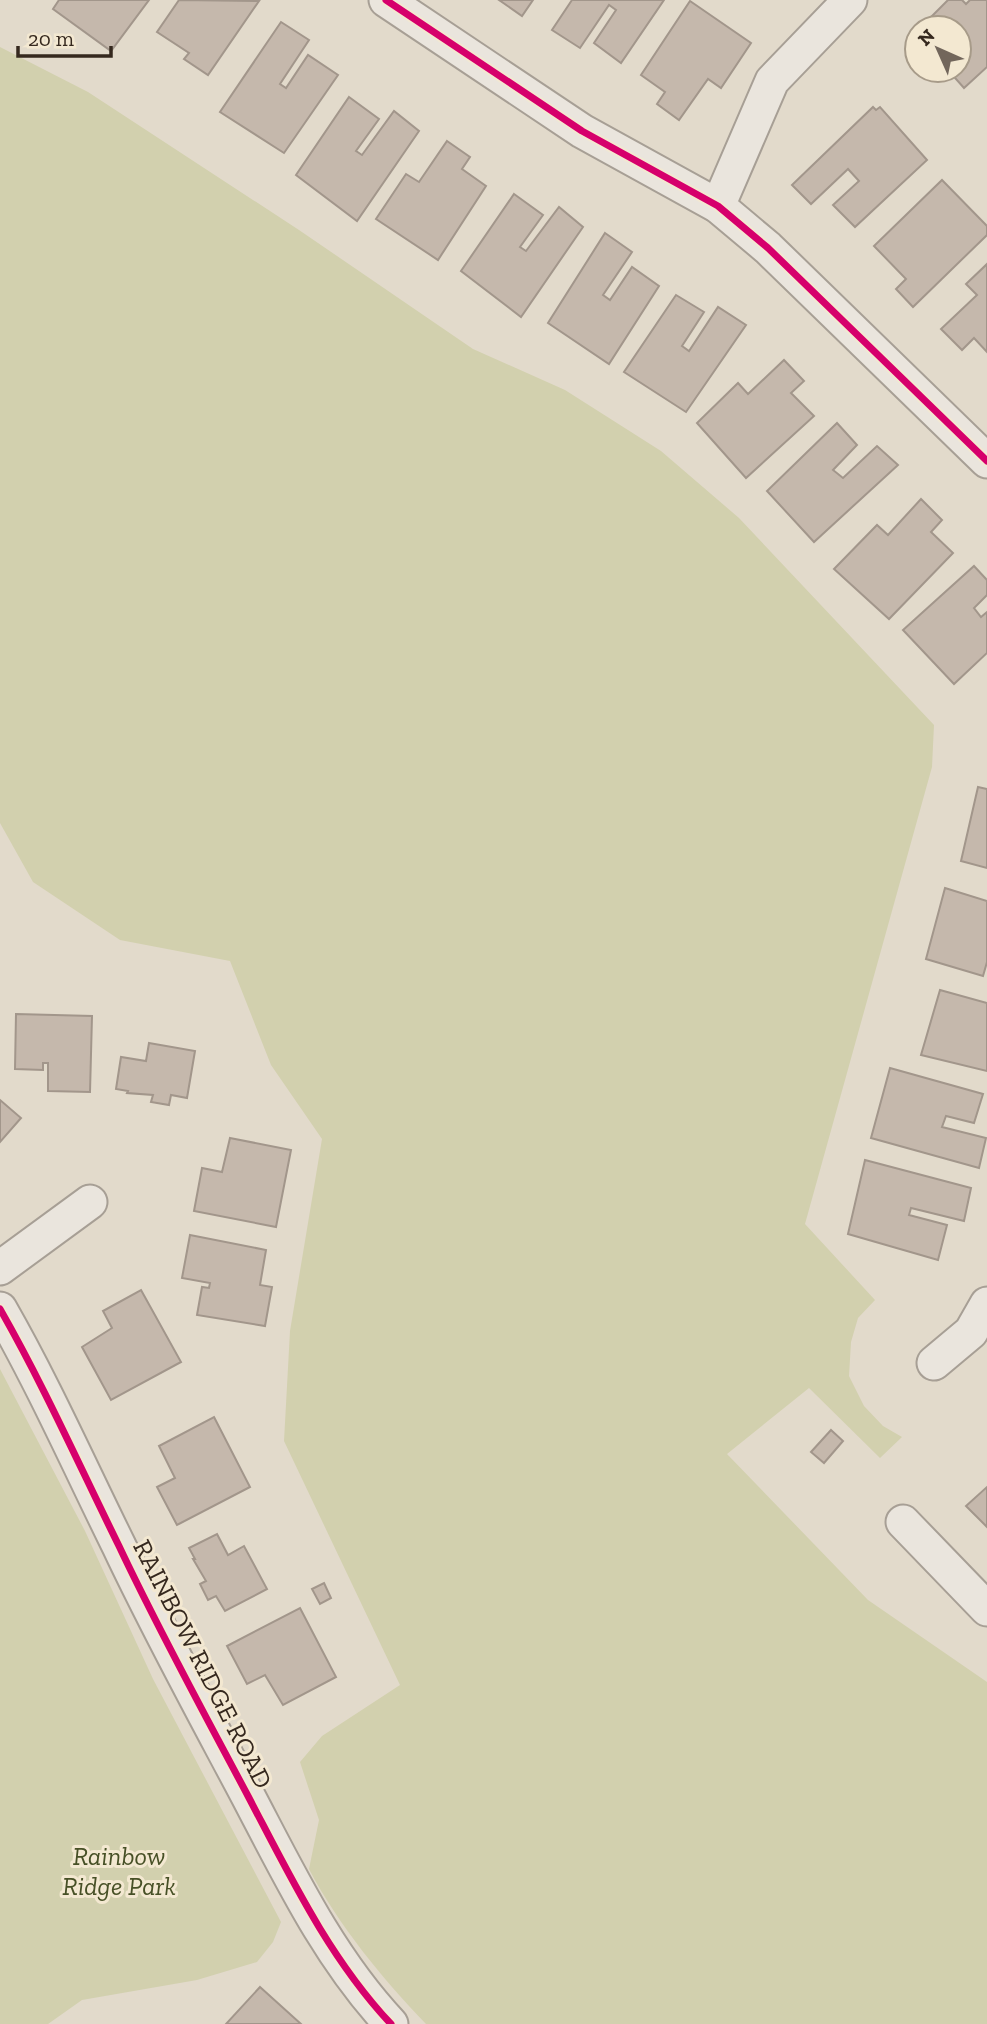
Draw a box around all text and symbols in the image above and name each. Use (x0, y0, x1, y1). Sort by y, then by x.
scale bar (18, 14, 110, 58)
north arrow (903, 14, 973, 84)
text: N (913, 24, 940, 51)
text: 20 m (28, 26, 74, 51)
street label: RAINBOW RIDGE ROAD (126, 1534, 280, 1794)
park label: Rainbow Ridge Park (62, 1840, 176, 1902)

